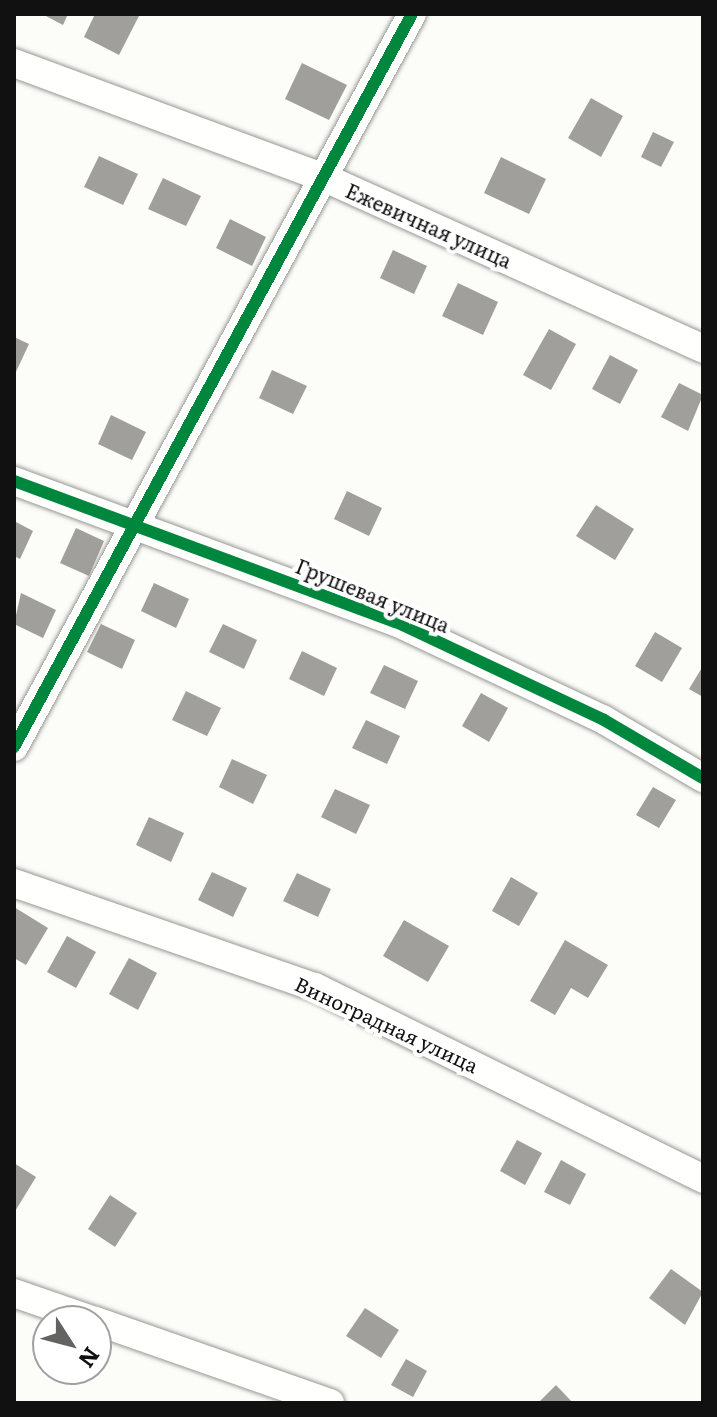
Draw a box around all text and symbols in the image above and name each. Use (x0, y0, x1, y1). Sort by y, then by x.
street label: Ежевичная улица (342, 178, 516, 272)
street label: Грушевая улица (293, 553, 453, 637)
street label: Виноградная улица (292, 971, 482, 1077)
north arrow (32, 1305, 112, 1385)
text: N (71, 1341, 109, 1375)

